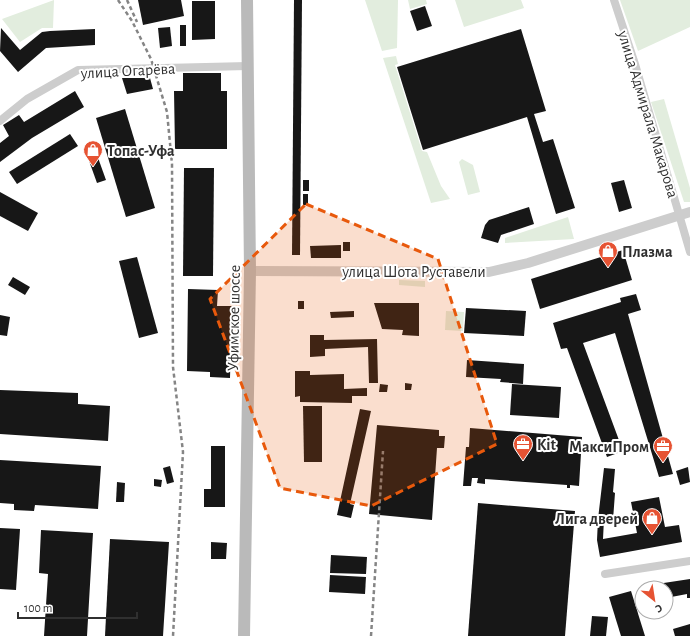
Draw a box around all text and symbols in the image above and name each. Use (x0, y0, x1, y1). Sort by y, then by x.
street label: улица Адмирала Макарова (614, 28, 681, 200)
street label: улица Огарёва (79, 61, 176, 83)
shop icon: Топас-Уфа (82, 139, 104, 167)
place label: Топас-Уфа (107, 143, 175, 159)
shop icon: Плазма (597, 240, 619, 268)
place label: Плазма (622, 244, 673, 260)
street label: улица Шота Руставели (341, 264, 486, 281)
street label: Уфимское шоссе (225, 265, 243, 371)
office icon: Kit (512, 433, 534, 461)
office icon: МаксиПром (652, 435, 674, 463)
place label: Kit (537, 437, 557, 453)
place label: МаксиПром (569, 439, 649, 455)
shop icon: Лига дверей (641, 507, 663, 535)
place label: Лига дверей (555, 511, 638, 527)
north arrow (634, 580, 674, 620)
scale bar (18, 594, 137, 620)
text: 100 m (24, 602, 52, 614)
text: С (653, 602, 664, 615)

